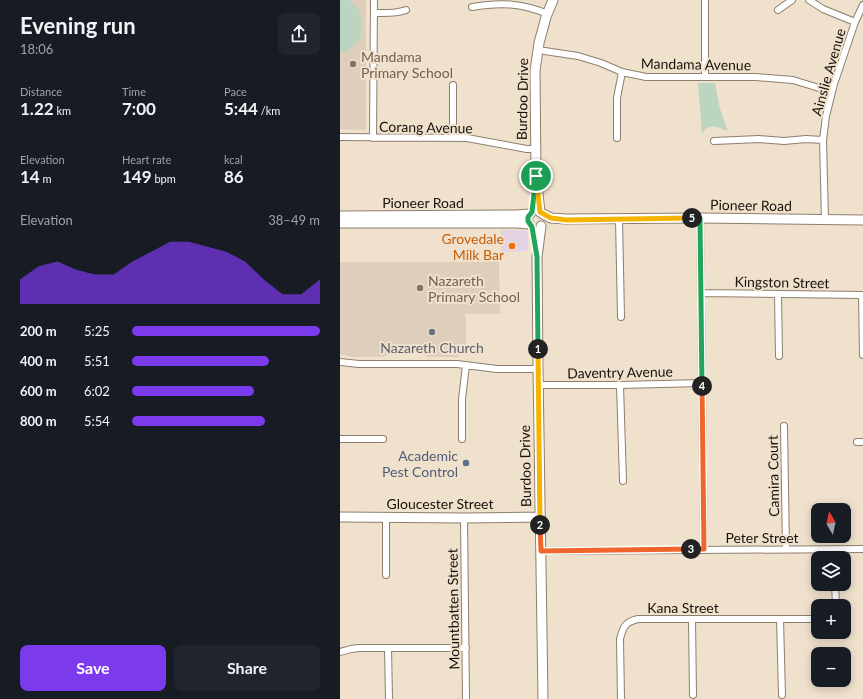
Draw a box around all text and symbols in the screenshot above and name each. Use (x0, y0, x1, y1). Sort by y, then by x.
text: Evening run (20, 12, 136, 39)
button: share (278, 13, 320, 55)
street label: Ainslie Avenue (807, 26, 849, 118)
text: 18:06 (20, 41, 53, 57)
place label: Mandama Primary School (361, 48, 453, 81)
street label: Mandama Avenue (641, 55, 751, 73)
street label: Burdoo Drive (513, 58, 531, 140)
marker: Mandama Primary School (348, 59, 358, 69)
text: Distance (20, 85, 62, 98)
text: Time (122, 85, 146, 98)
text: Pace (224, 85, 247, 98)
text: 1.22 (20, 98, 54, 119)
text: 7:00 (122, 98, 156, 119)
text: 5:44 (224, 98, 258, 119)
text: km (54, 104, 71, 117)
text: /km (258, 104, 280, 117)
street label: Corang Avenue (379, 118, 473, 136)
text: Elevation (20, 153, 65, 166)
text: Heart rate (122, 153, 171, 166)
text: kcal (224, 153, 243, 166)
pin (519, 159, 553, 193)
icon: arrive (525, 165, 547, 187)
text: 14 (20, 166, 40, 187)
text: 149 (122, 166, 152, 187)
text: 86 (224, 166, 244, 187)
text: m (40, 172, 52, 185)
text: bpm (152, 172, 176, 185)
street label: Pioneer Road (382, 194, 464, 211)
street label: Pioneer Road (710, 196, 792, 214)
pin: 5 (682, 208, 702, 228)
text: 5 (689, 211, 695, 224)
text: Elevation (20, 212, 73, 228)
text: 38–49 m (268, 212, 320, 228)
place label: Grovedale Milk Bar (441, 230, 504, 263)
marker: Grovedale Milk Bar (507, 241, 517, 251)
place label: Nazareth Primary School (428, 272, 520, 305)
street label: Kingston Street (734, 273, 830, 291)
marker: Nazareth Primary School (415, 283, 425, 293)
text: 200 m (20, 323, 57, 339)
text: 5:25 (84, 323, 110, 339)
marker: Nazareth Church (427, 327, 437, 337)
place label: Nazareth Church (380, 339, 484, 356)
pin: 1 (528, 339, 548, 359)
text: 1 (535, 342, 541, 355)
text: 400 m (20, 353, 57, 369)
text: 5:51 (84, 353, 110, 369)
street label: Daventry Avenue (567, 363, 673, 381)
pin: 4 (692, 376, 712, 396)
text: 4 (699, 379, 705, 392)
text: 600 m (20, 383, 57, 399)
text: 6:02 (84, 383, 110, 399)
text: 800 m (20, 413, 57, 429)
text: 5:54 (84, 413, 110, 429)
street label: Burdoo Drive (516, 425, 534, 507)
street label: Camira Court (764, 435, 782, 517)
place label: Academic Pest Control (382, 447, 458, 480)
marker: Academic Pest Control (461, 458, 471, 468)
street label: Gloucester Street (387, 495, 493, 512)
north arrow (811, 503, 851, 543)
map controls (811, 503, 851, 687)
pin: 2 (530, 515, 550, 535)
text: 2 (537, 518, 543, 531)
street label: Peter Street (725, 529, 799, 546)
pin: 3 (681, 539, 701, 559)
text: 3 (688, 542, 694, 555)
street label: Mountbatten Street (443, 548, 463, 670)
button: layers (811, 551, 851, 591)
street label: Kana Street (647, 599, 719, 616)
button: + (811, 599, 851, 639)
button: Save (20, 645, 166, 691)
button: Share (174, 645, 320, 691)
button: − (811, 647, 851, 687)

